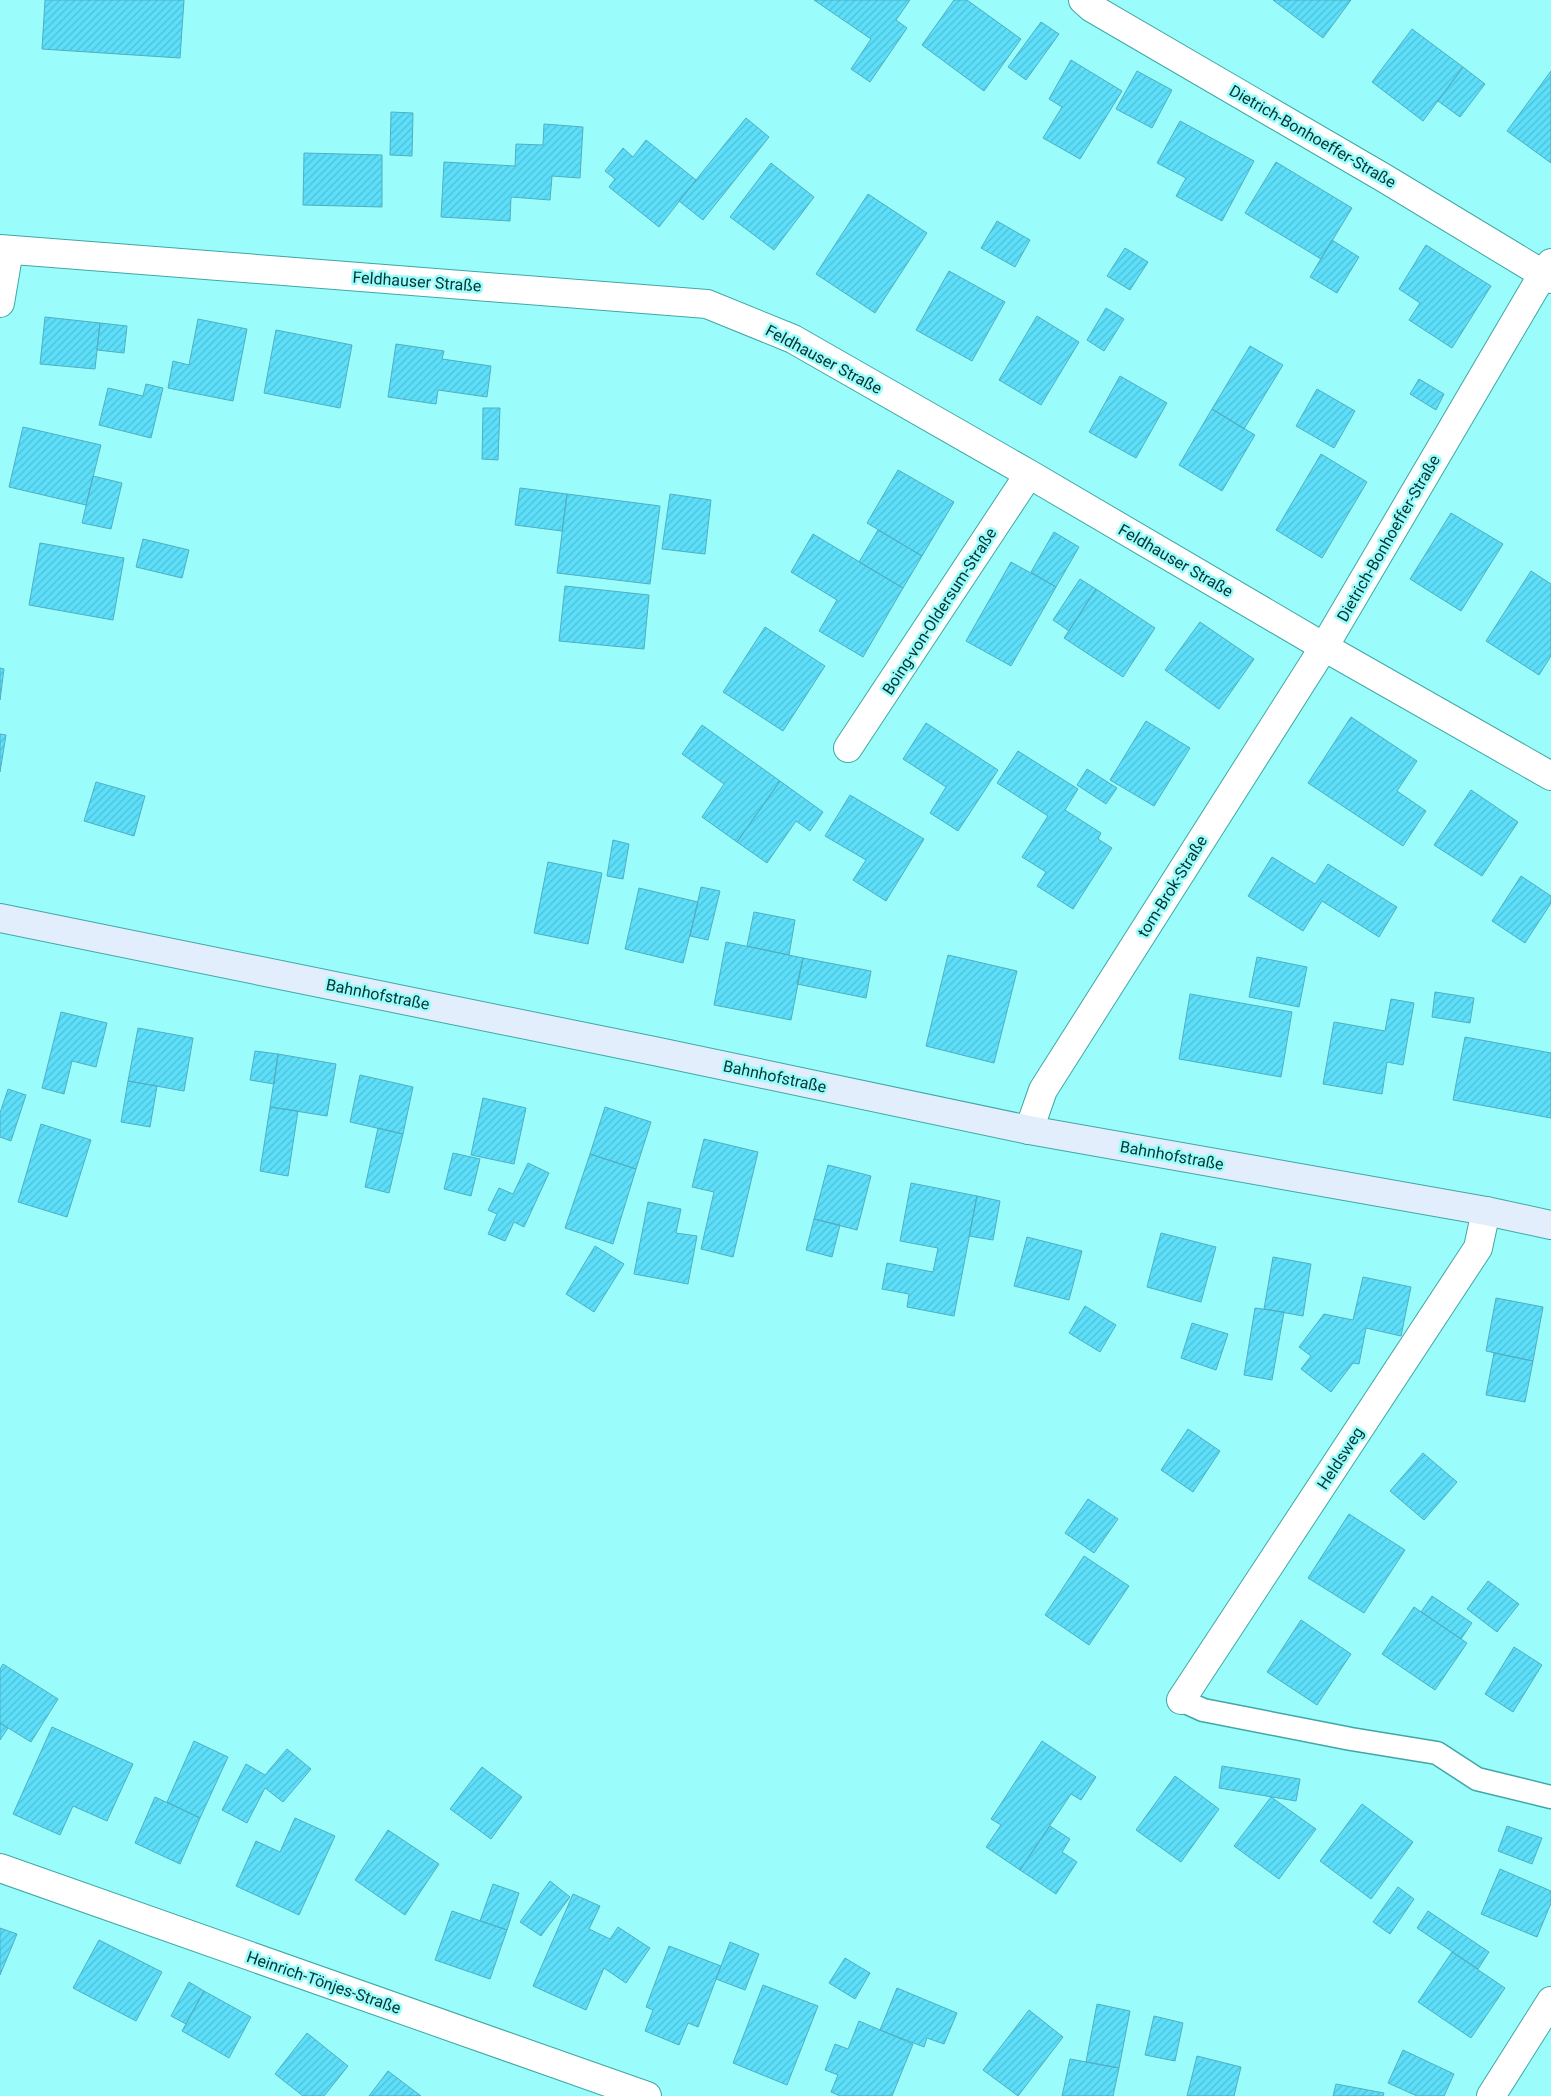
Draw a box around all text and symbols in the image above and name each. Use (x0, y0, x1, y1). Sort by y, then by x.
street label: Dietrich-Bonhoeffer-Straße (1226, 81, 1399, 192)
street label: Feldhauser Straße (352, 268, 482, 295)
street label: Feldhauser Straße (762, 321, 885, 398)
street label: Dietrich-Bonhoeffer-Straße (1333, 452, 1444, 625)
street label: Feldhauser Straße (1115, 520, 1236, 601)
street label: Boing-von-Oldersum-Straße (878, 524, 1001, 698)
street label: tom-Brok-Straße (1134, 832, 1211, 941)
street label: Bahnhofstraße (324, 975, 431, 1014)
street label: Bahnhofstraße (722, 1056, 828, 1097)
street label: Bahnhofstraße (1118, 1137, 1225, 1174)
street label: Heldsweg (1313, 1424, 1368, 1493)
street label: Heinrich-Tönjes-Straße (244, 1947, 403, 2018)

